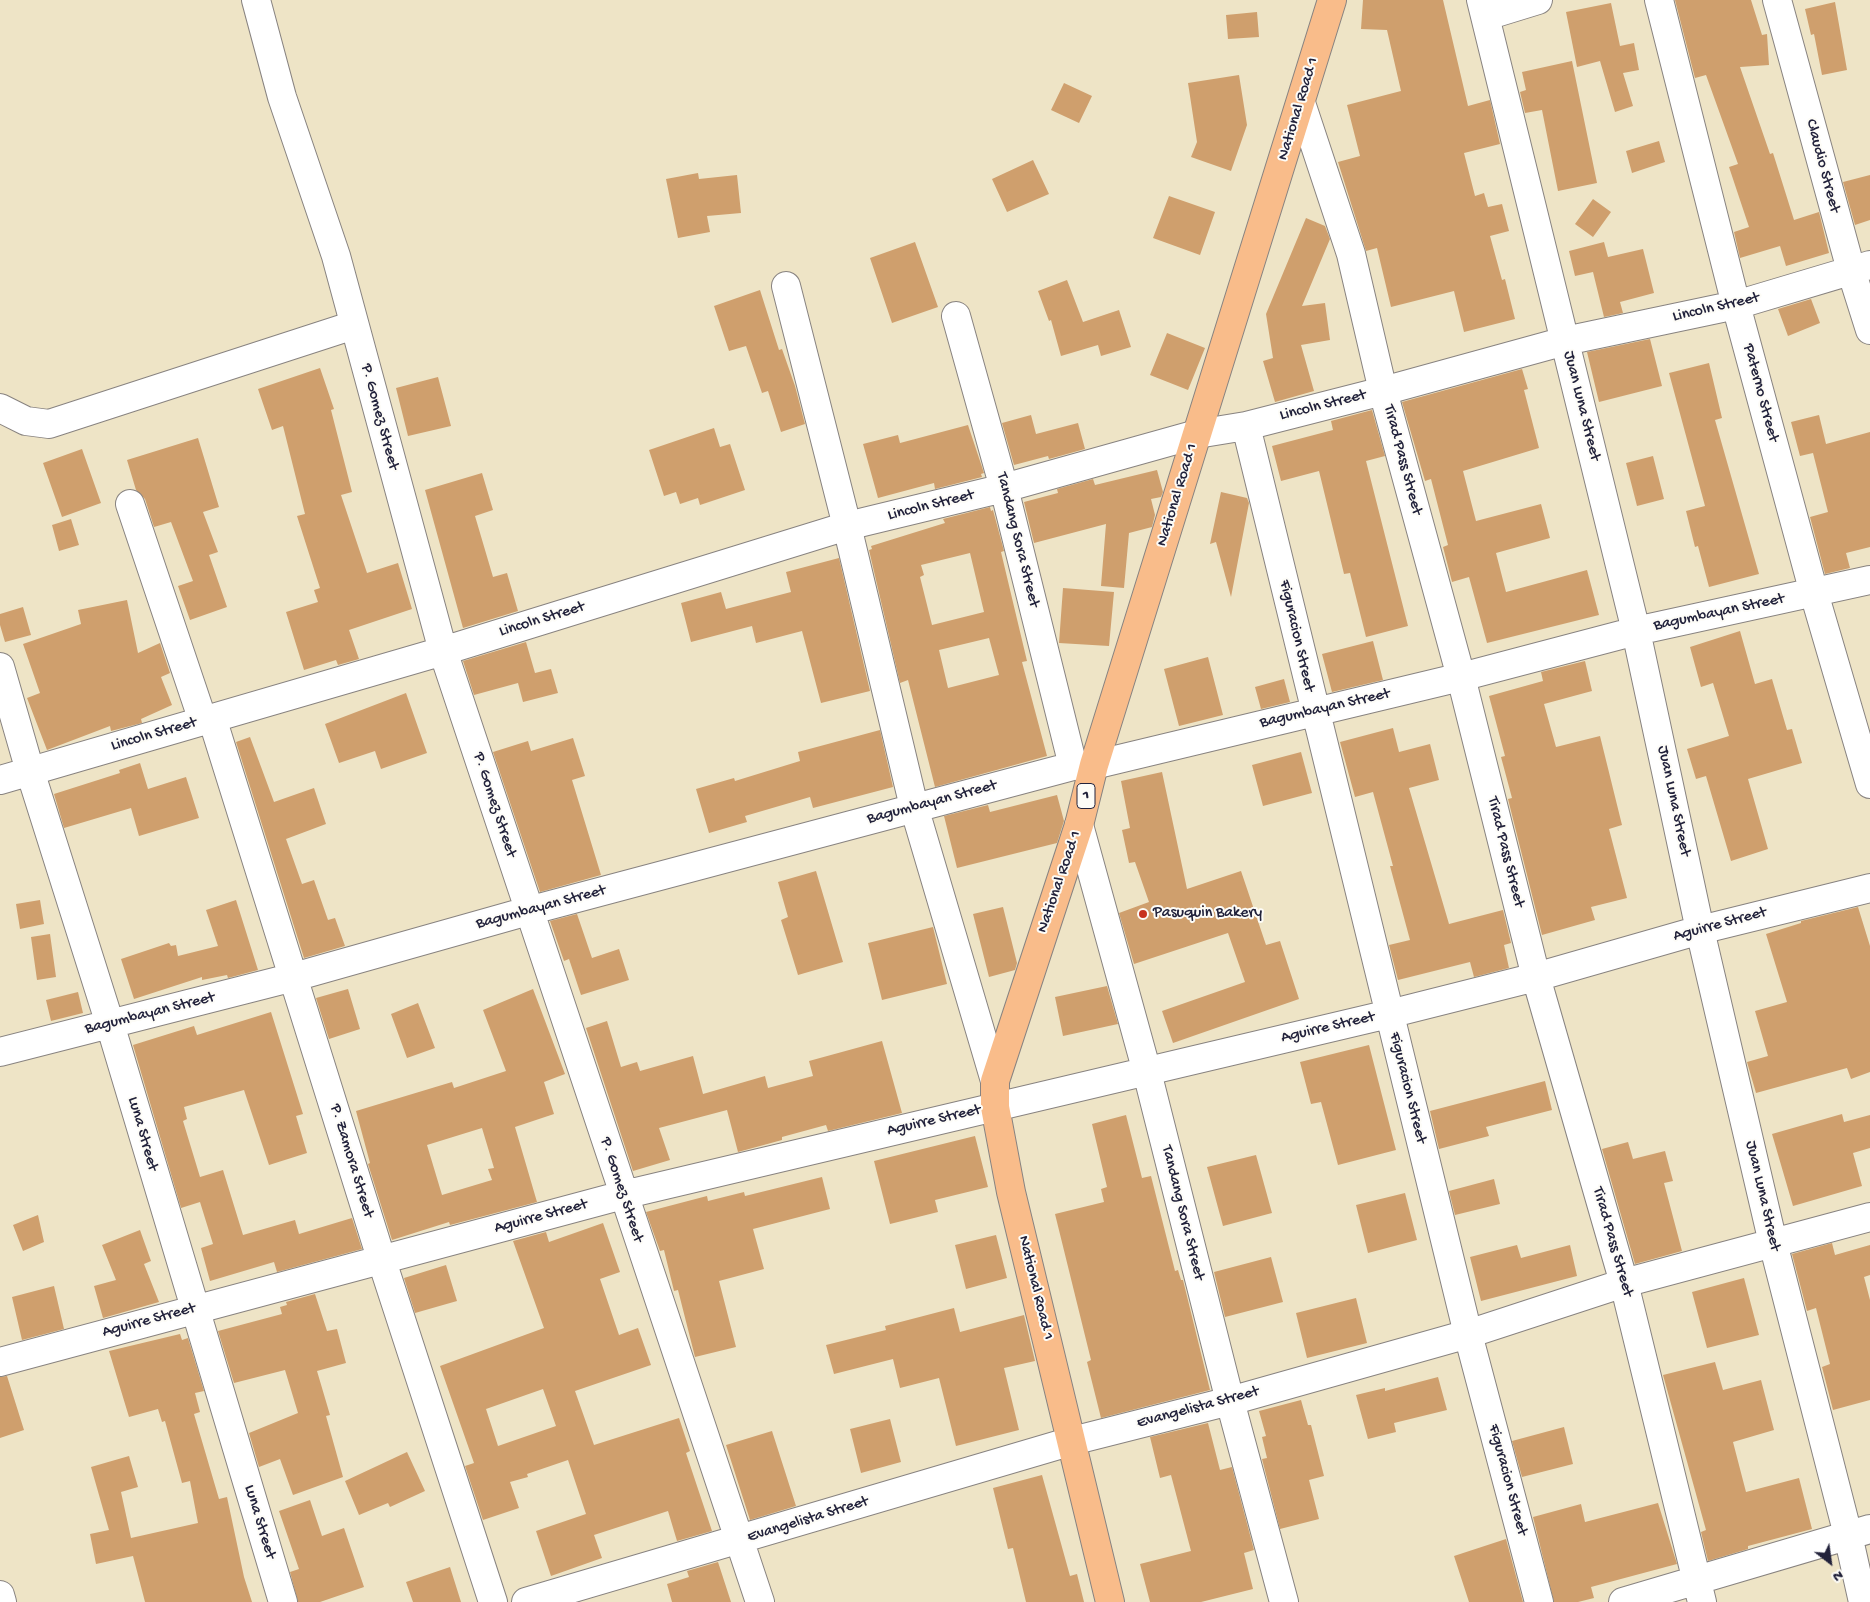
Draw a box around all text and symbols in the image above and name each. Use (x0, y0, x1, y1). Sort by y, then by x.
street label: National Road 1 (1274, 55, 1324, 163)
street label: Claudio Street (1800, 117, 1844, 215)
street label: Lincoln Street (1671, 289, 1761, 327)
street label: Paterno Street (1738, 342, 1782, 444)
street label: Juan Luna Street (1558, 349, 1604, 463)
street label: P. Gomez Street (356, 362, 402, 472)
street label: Lincoln Street (1278, 386, 1368, 426)
street label: Tirad Pass Street (1378, 403, 1426, 517)
street label: National Road 1 (1153, 441, 1203, 549)
street label: Tandang Sora Street (991, 471, 1043, 609)
street label: Lincoln Street (886, 486, 976, 526)
street label: Figuracion Street (1274, 578, 1318, 694)
street label: Bagumbayan Street (1652, 590, 1786, 636)
street label: Lincoln Street (497, 598, 587, 642)
street label: Bagumbayan Street (1258, 685, 1392, 733)
street label: Lincoln Street (109, 714, 199, 756)
street label: Juan Luna Street (1652, 744, 1694, 858)
street label: P. Gomez Street (468, 750, 520, 860)
street label: Bagumbayan Street (865, 776, 999, 830)
road number: 1 (1077, 784, 1095, 808)
street label: Tirad Pass Street (1482, 795, 1528, 909)
street label: National Road 1 (1034, 828, 1086, 936)
street label: Bagumbayan Street (474, 881, 608, 935)
street label: Aguirre Street (1671, 903, 1769, 947)
place label: Pasuquin Bakery (1153, 904, 1262, 924)
marker: Pasuquin Bakery (1137, 908, 1149, 920)
street label: Bagumbayan Street (83, 989, 217, 1039)
street label: Aguirre Street (1279, 1008, 1377, 1048)
street label: Figuracion Street (1384, 1030, 1430, 1146)
street label: Luna Street (122, 1095, 162, 1173)
street label: Aguirre Street (885, 1101, 983, 1141)
street label: P. Zamora Street (325, 1102, 377, 1220)
street label: P. Gomez Street (595, 1135, 647, 1245)
street label: Juan Luna Street (1740, 1139, 1784, 1253)
street label: Tandang Sora Street (1156, 1144, 1208, 1282)
street label: Tirad Pass Street (1587, 1185, 1637, 1299)
street label: Aguirre Street (492, 1195, 590, 1239)
street label: National Road 1 (1013, 1234, 1057, 1342)
street label: Aguirre Street (100, 1299, 198, 1343)
street label: Evangelista Street (1135, 1382, 1261, 1434)
street label: Figuracion Street (1483, 1422, 1531, 1538)
street label: Luna Street (239, 1483, 279, 1561)
street label: Evangelista Street (745, 1492, 871, 1548)
north arrow (1805, 1537, 1855, 1587)
text: N (1830, 1566, 1846, 1585)

